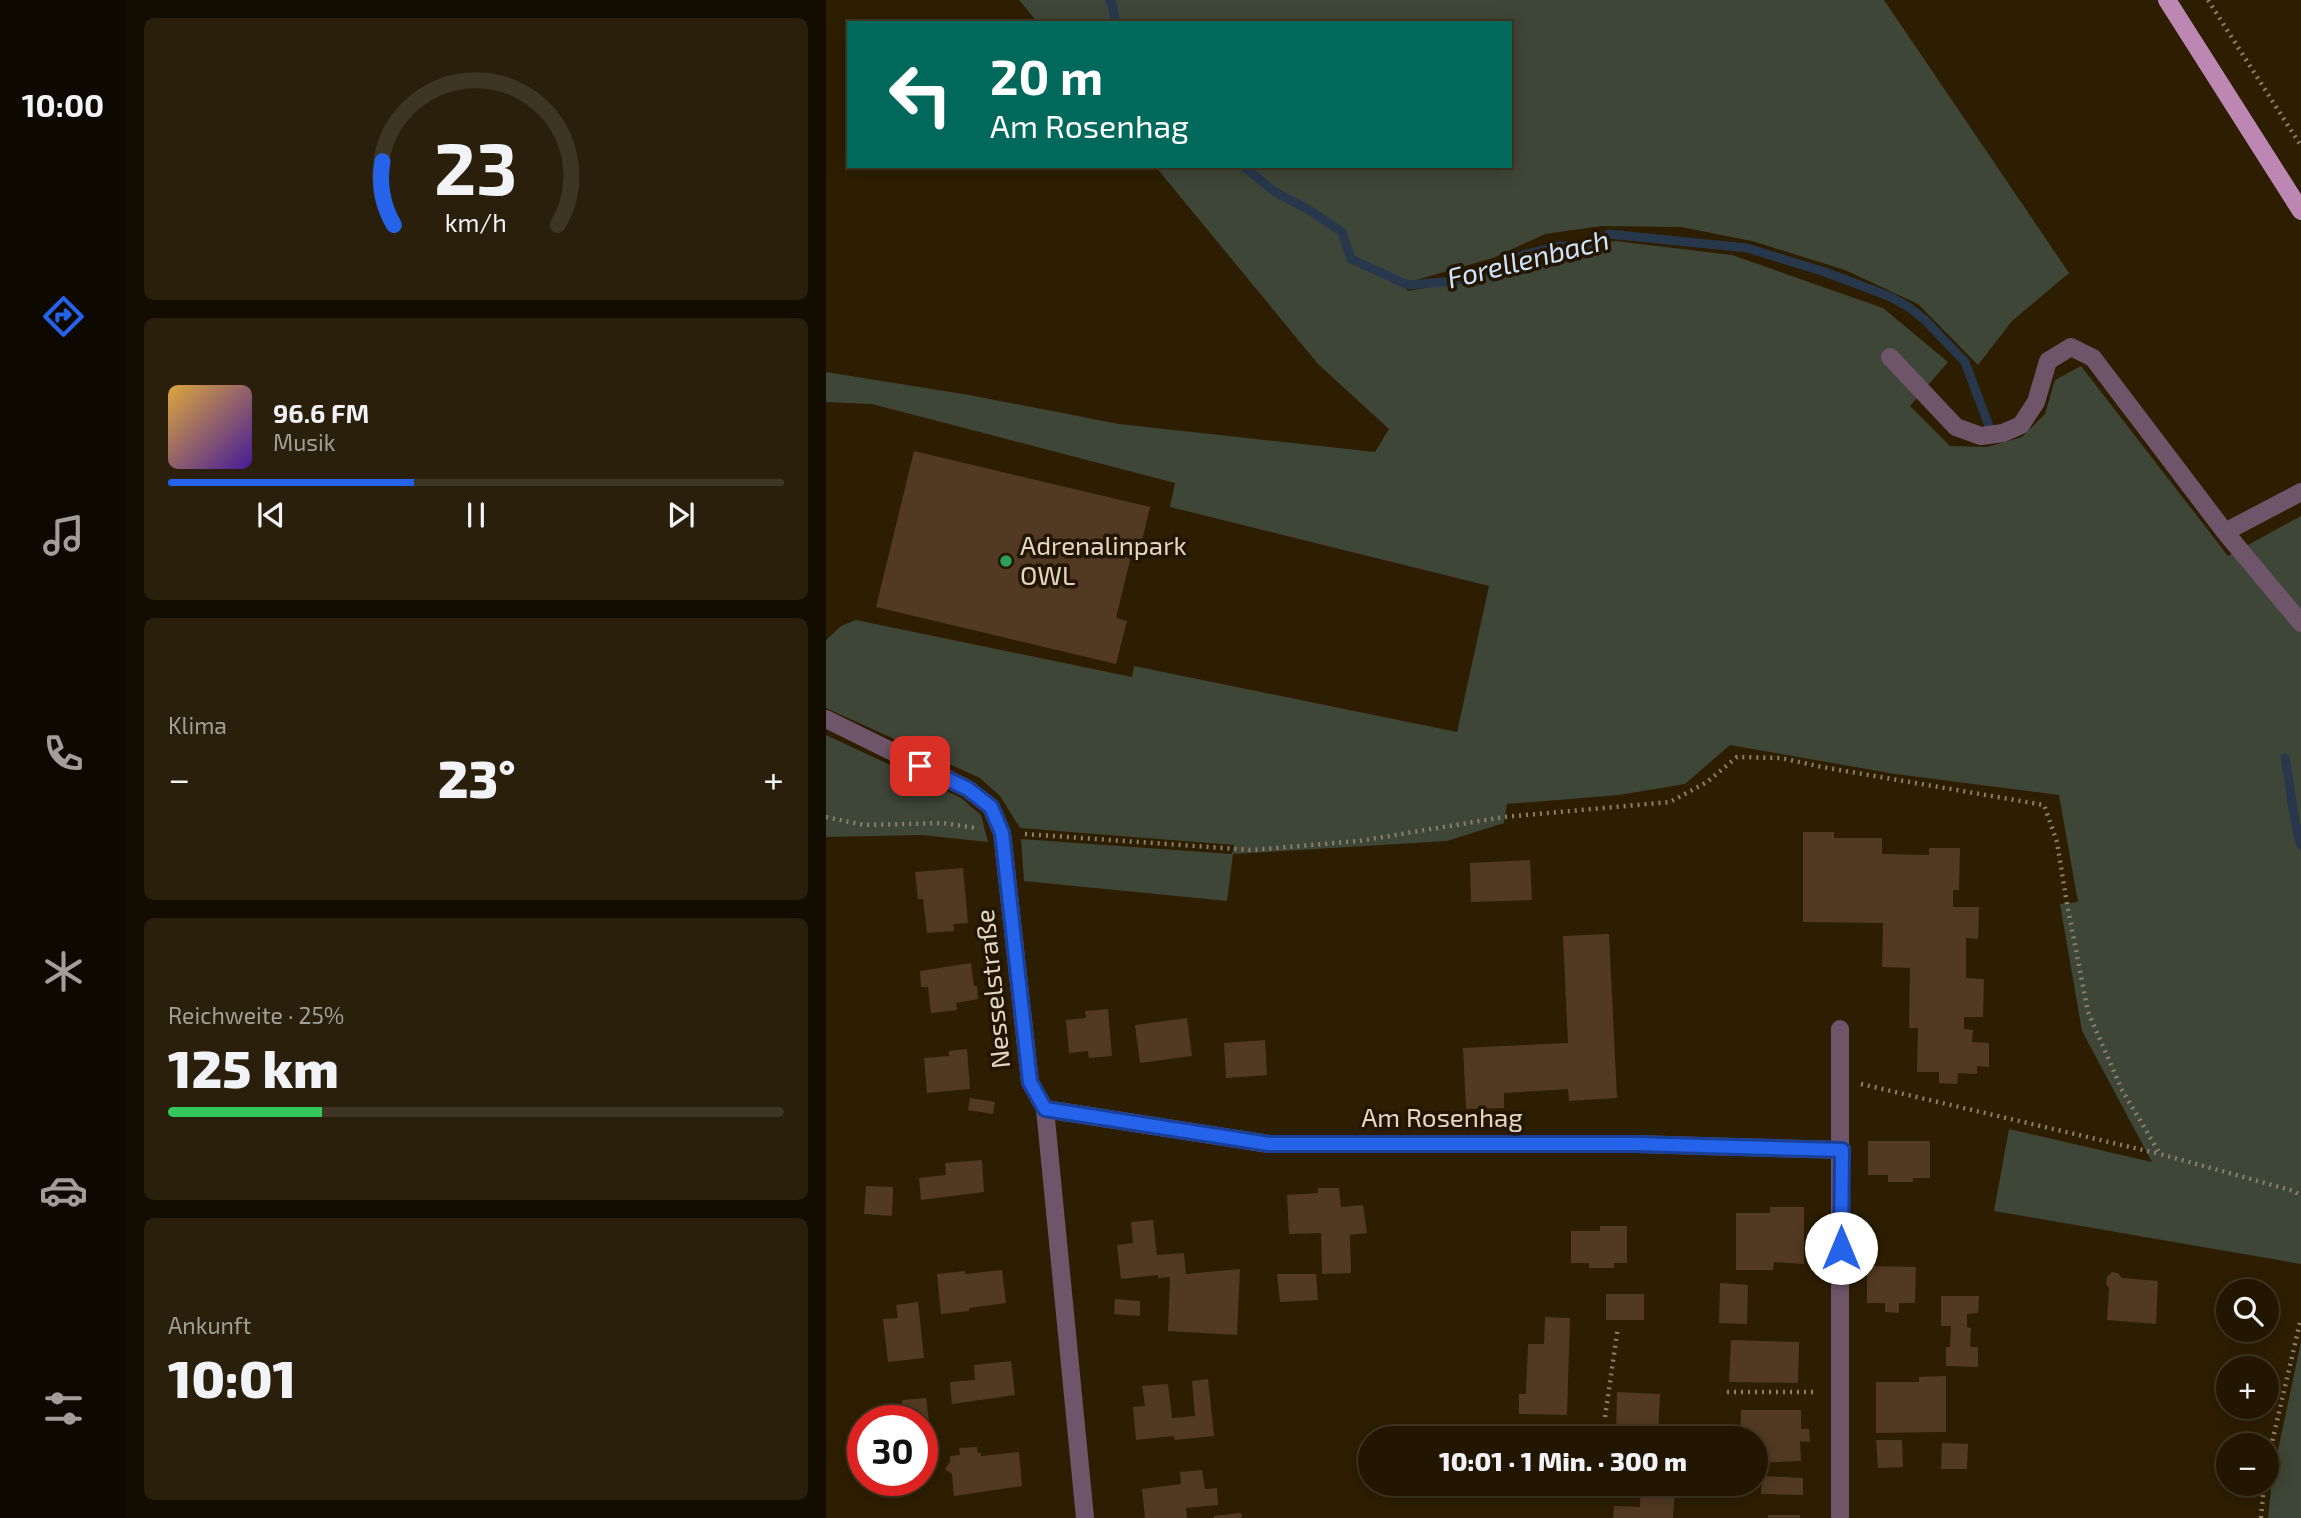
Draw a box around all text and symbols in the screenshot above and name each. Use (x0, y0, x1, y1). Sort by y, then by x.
text: 20 m (990, 46, 1103, 105)
icon: left (875, 49, 966, 140)
text: 10:00 (22, 85, 104, 123)
text: Am Rosenhag (990, 106, 1189, 144)
text: 23 (434, 122, 518, 210)
text: km/h (445, 207, 507, 237)
water label: Forellenbach (1443, 221, 1612, 295)
icon: directions (39, 292, 88, 341)
text: 96.6 FM (273, 397, 369, 428)
text: Musik (273, 428, 335, 456)
icon: previous (252, 496, 290, 534)
icon: pause (457, 496, 495, 534)
icon: next (662, 496, 700, 534)
icon: music (39, 511, 88, 560)
place label: Adrenalinpark OWL (1020, 529, 1187, 590)
marker: Adrenalinpark OWL (998, 553, 1014, 569)
text: Klima (168, 711, 227, 739)
icon: phone (39, 729, 88, 778)
pin (890, 736, 950, 796)
text: 23° (438, 746, 516, 808)
icon: arrive (901, 747, 939, 785)
text: − (168, 755, 190, 801)
text: + (763, 755, 784, 801)
street label: Nesselstraße (968, 908, 1015, 1070)
icon: climate (39, 947, 88, 996)
text: Reichweite · 25% (168, 1001, 344, 1029)
text: 125 km (168, 1036, 339, 1098)
street label: Am Rosenhag (1361, 1101, 1523, 1132)
icon: car (39, 1166, 88, 1215)
position arrow (1804, 1211, 1878, 1285)
map controls (2216, 1279, 2279, 1496)
button: search (2216, 1279, 2279, 1342)
text: Ankunft (168, 1311, 251, 1339)
text: 10:01 (168, 1346, 296, 1408)
button: + (2216, 1356, 2279, 1419)
icon: filters (39, 1384, 88, 1433)
speed limit sign: 30 (847, 1405, 938, 1496)
button: − (2216, 1433, 2279, 1496)
text: 10:01 · 1 Min. · 300 m (1439, 1445, 1687, 1476)

